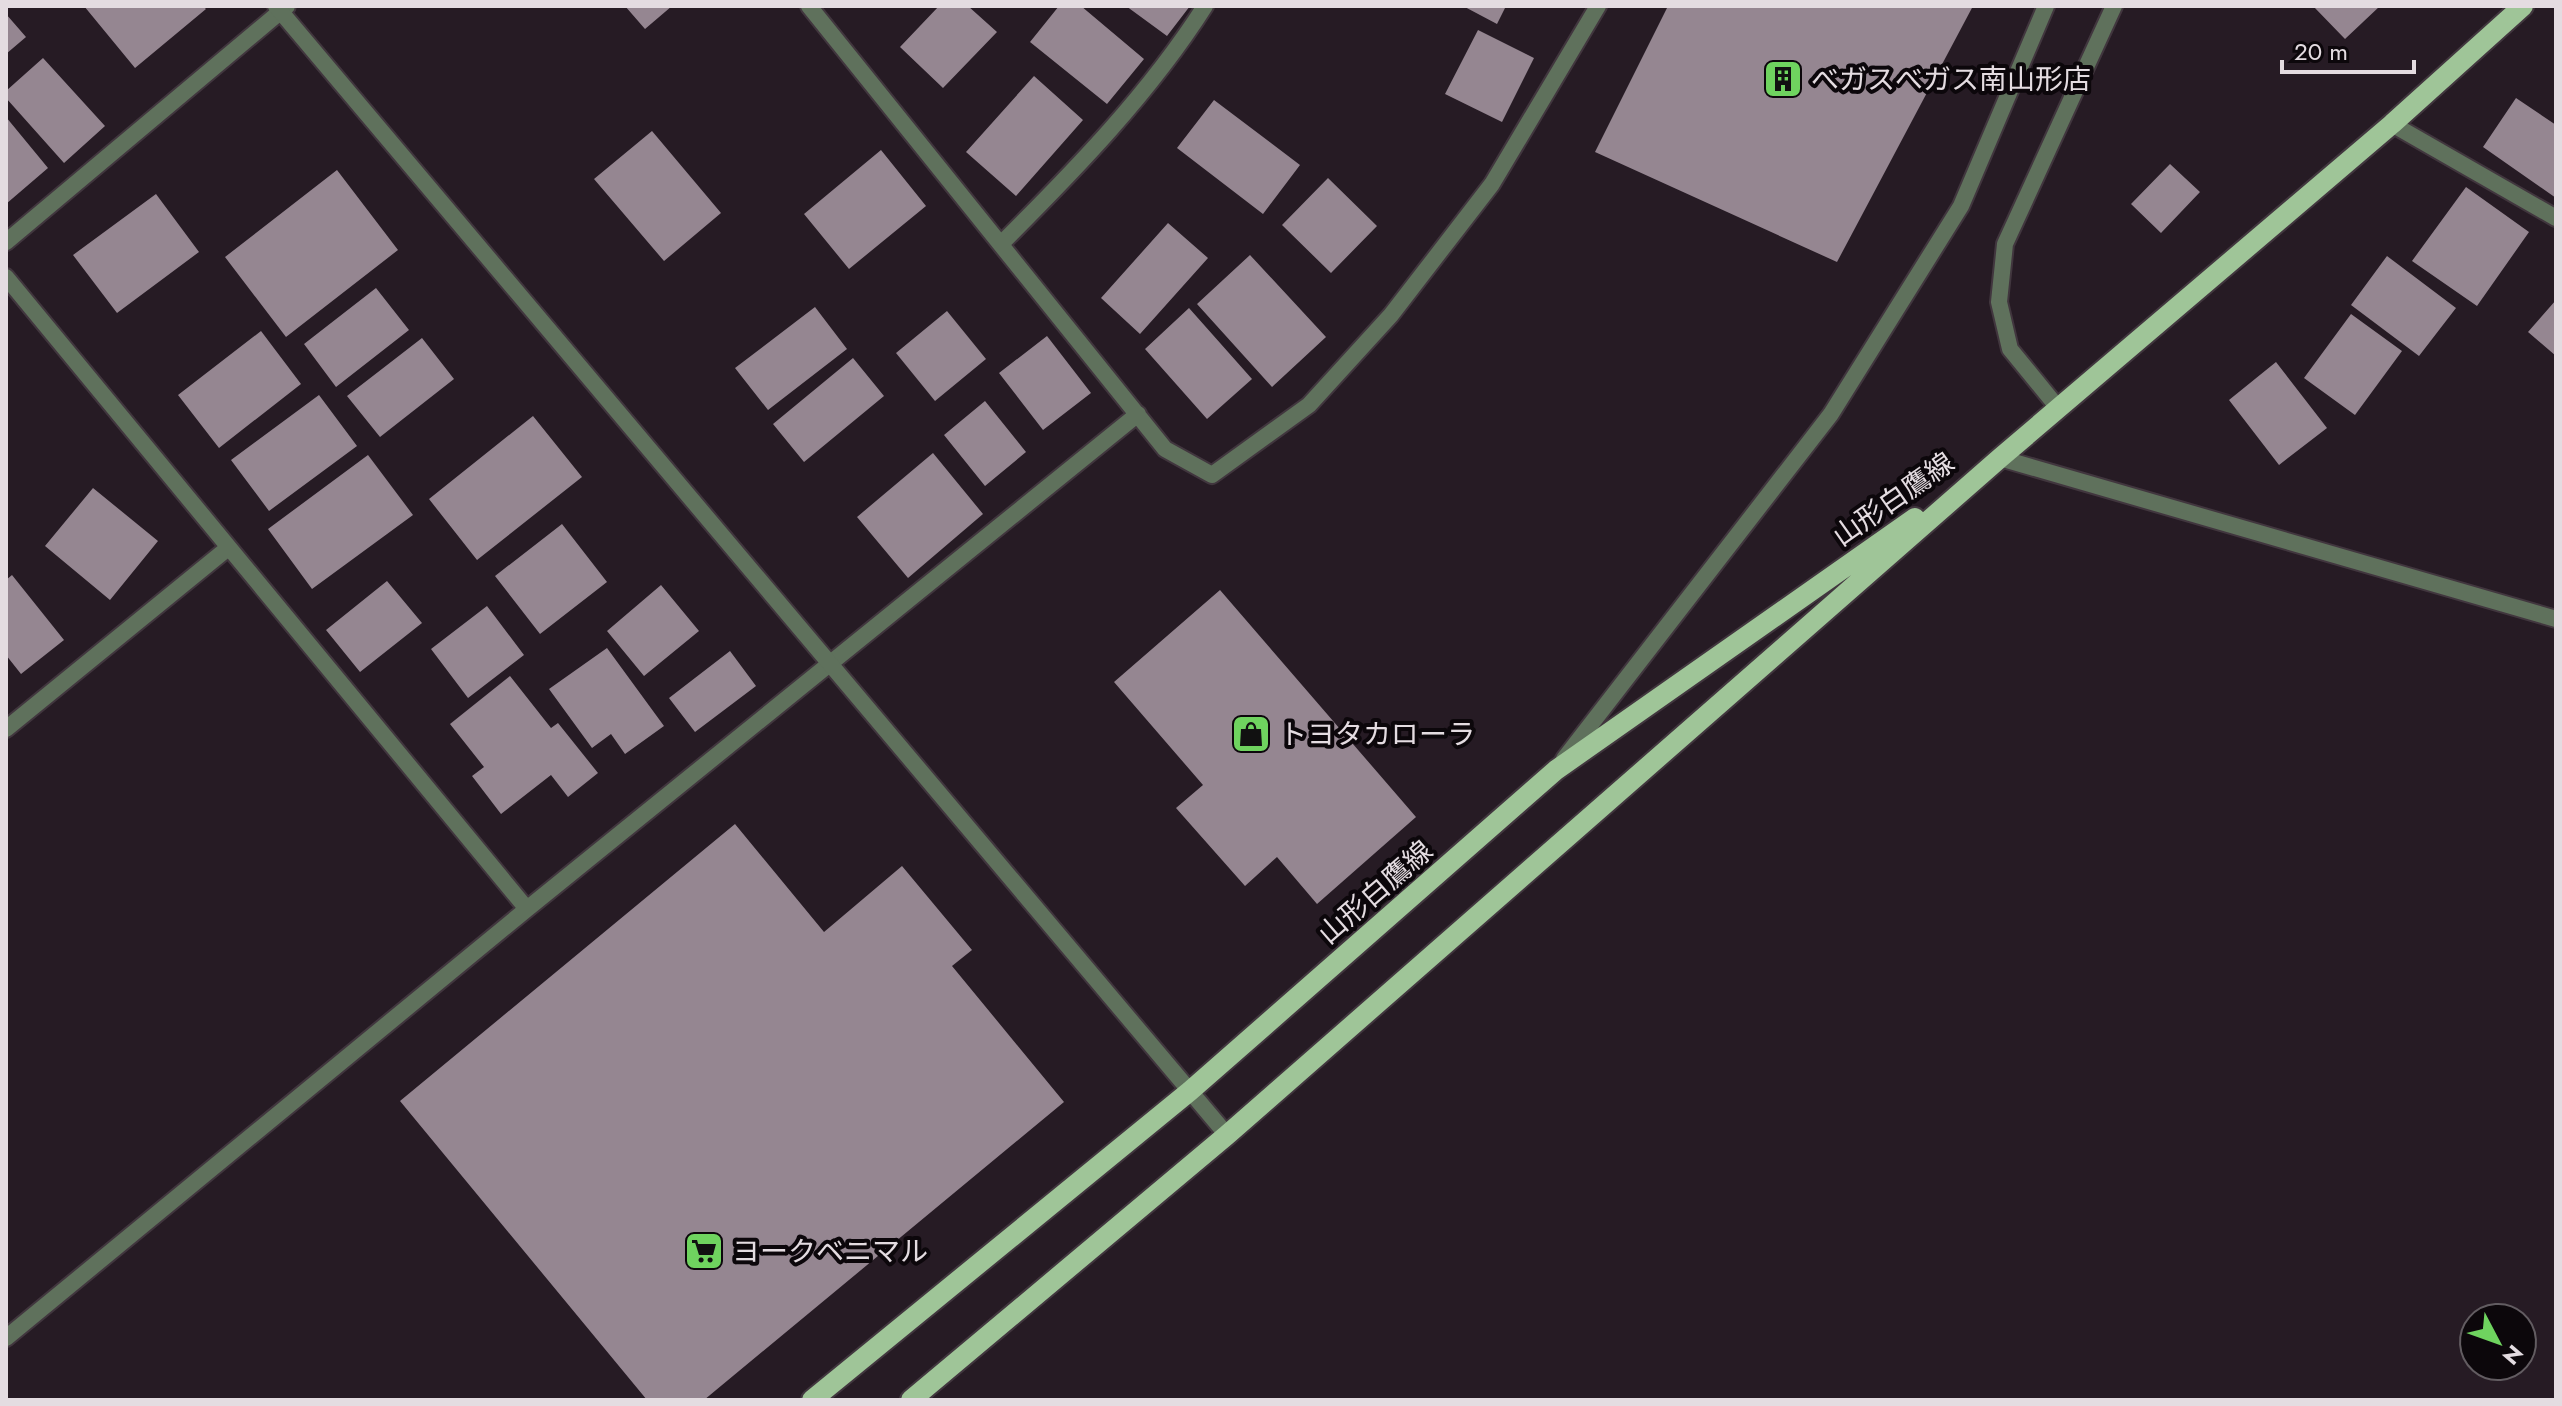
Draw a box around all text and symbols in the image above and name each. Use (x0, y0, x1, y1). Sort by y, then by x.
scale bar (2282, 24, 2414, 74)
text: 20 m (2294, 34, 2348, 69)
building icon: べガスべガス南山形店 (1762, 58, 1804, 100)
place label: べガスべガス南山形店 (1811, 59, 2091, 100)
street label: 山形白鷹線 (1824, 442, 1962, 556)
shop icon: トヨタカローラ (1230, 713, 1272, 755)
place label: トヨタカローラ (1279, 714, 1475, 755)
street label: 山形白鷹線 (1309, 831, 1442, 954)
supermarket icon: ヨークベニマル (683, 1230, 725, 1272)
place label: ヨークベニマル (732, 1231, 928, 1272)
north arrow (2458, 1302, 2538, 1382)
text: N (2495, 1338, 2531, 1372)

